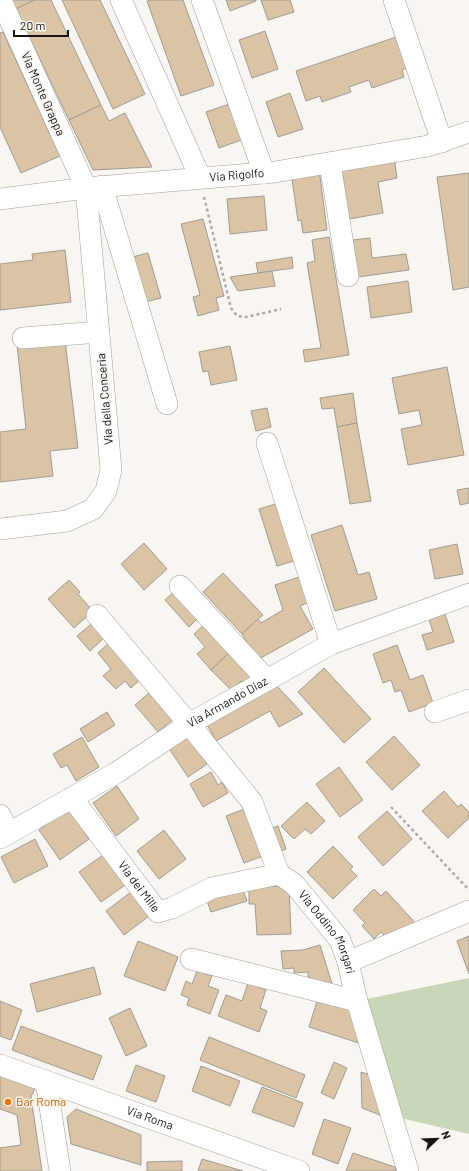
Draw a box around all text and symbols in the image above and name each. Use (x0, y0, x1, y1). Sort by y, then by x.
scale bar (14, 12, 68, 38)
text: 20 m (20, 18, 46, 32)
street label: Via Monte Grappa (19, 49, 69, 138)
street label: Via Rigolfo (209, 165, 265, 184)
street label: Via della Conceria (93, 353, 115, 446)
street label: Via Armando Diaz (184, 673, 270, 730)
street label: Via dei Mille (116, 858, 164, 914)
street label: Via Oddino Morgari (296, 887, 358, 975)
place label: Bar Roma (16, 1094, 66, 1108)
marker: Bar Roma (3, 1097, 13, 1107)
street label: Via Roma (125, 1102, 175, 1132)
north arrow (417, 1119, 457, 1159)
text: N (439, 1129, 454, 1141)

